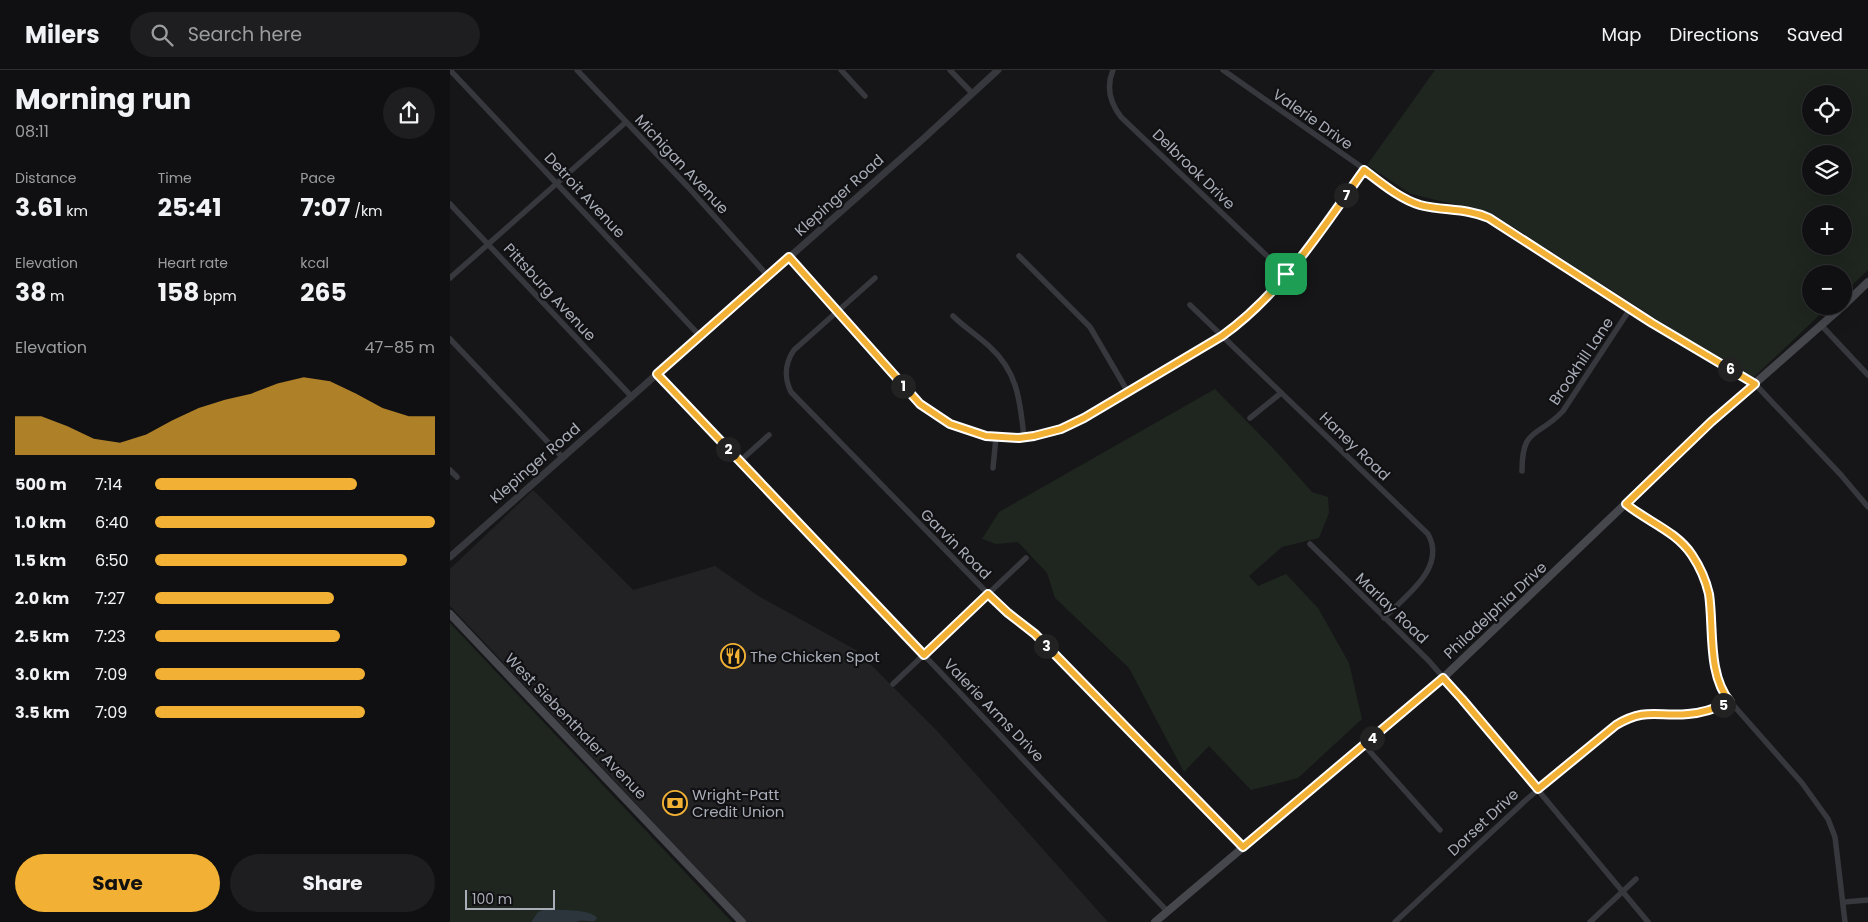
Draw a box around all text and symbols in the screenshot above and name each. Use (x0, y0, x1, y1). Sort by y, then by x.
search box (130, 12, 480, 57)
text: Milers (25, 18, 100, 51)
icon: search (148, 21, 176, 49)
text: Search here (188, 21, 302, 48)
text: Map (1602, 22, 1641, 47)
text: Directions (1669, 22, 1759, 47)
text: Saved (1787, 22, 1843, 47)
text: Morning run (15, 80, 191, 119)
street label: Valerie Drive (1269, 84, 1357, 154)
map controls (1802, 85, 1852, 315)
button: locate (1802, 85, 1852, 135)
button: share (383, 87, 435, 139)
street label: Michigan Avenue (630, 110, 734, 218)
text: 08:11 (15, 120, 49, 143)
street label: Delbrook Drive (1148, 124, 1240, 214)
button: layers (1802, 145, 1852, 195)
street label: Detroit Avenue (540, 148, 630, 242)
street label: Klepinger Road (790, 149, 888, 241)
text: Distance (15, 168, 76, 188)
text: Time (158, 168, 192, 188)
text: Pace (300, 168, 335, 188)
pin: 7 (1334, 182, 1358, 208)
text: 7 (1343, 185, 1350, 205)
text: 3.61 (15, 190, 63, 225)
text: 25:41 (158, 190, 222, 225)
text: 7:07 (300, 190, 350, 225)
text: km (63, 201, 88, 221)
text: /km (350, 201, 383, 221)
button: + (1802, 205, 1852, 255)
street label: Pittsburg Avenue (499, 238, 601, 346)
text: Elevation (15, 253, 78, 273)
text: Heart rate (158, 253, 228, 273)
text: kcal (300, 253, 329, 273)
pin (1265, 253, 1307, 295)
icon: arrive (1272, 260, 1300, 288)
button: − (1802, 265, 1852, 315)
text: 38 (15, 275, 46, 310)
text: 158 (158, 275, 200, 310)
text: 265 (300, 275, 347, 310)
text: m (46, 286, 65, 306)
text: bpm (200, 286, 237, 306)
street label: Brookhill Lane (1544, 313, 1618, 409)
text: Elevation (15, 336, 87, 359)
text: 47–85 m (364, 336, 435, 359)
pin: 6 (1718, 356, 1742, 382)
text: 6 (1726, 359, 1735, 379)
pin: 1 (890, 374, 916, 398)
text: 1 (901, 376, 906, 396)
street label: Haney Road (1315, 407, 1395, 485)
street label: Klepinger Road (485, 418, 585, 508)
pin: 2 (716, 436, 740, 462)
text: 2 (725, 439, 733, 459)
text: 500 m (15, 473, 67, 496)
text: 7:14 (95, 473, 122, 496)
street label: Garvin Road (916, 504, 996, 584)
text: 1.0 km (15, 511, 66, 534)
text: 6:40 (95, 511, 129, 534)
text: 1.5 km (15, 549, 66, 572)
text: 6:50 (95, 549, 129, 572)
street label: Philadelphia Drive (1439, 557, 1551, 663)
street label: Marlay Road (1351, 568, 1433, 648)
text: 2.0 km (15, 587, 69, 610)
text: 7:27 (95, 587, 125, 610)
text: 2.5 km (15, 625, 69, 648)
text: 7:23 (95, 625, 126, 648)
pin: 3 (1034, 634, 1058, 658)
text: 3 (1042, 636, 1051, 656)
restaurant icon: The Chicken Spot (720, 643, 746, 669)
place label: The Chicken Spot (750, 646, 880, 667)
street label: West Siebenthaler Avenue (500, 648, 652, 804)
street label: Valerie Arms Drive (939, 654, 1049, 766)
text: 3.0 km (15, 663, 70, 686)
text: 7:09 (95, 663, 127, 686)
pin: 5 (1710, 692, 1736, 718)
text: 5 (1719, 695, 1728, 715)
text: 3.5 km (15, 701, 70, 724)
text: 7:09 (95, 701, 127, 724)
pin: 4 (1360, 726, 1384, 750)
text: 4 (1368, 728, 1377, 748)
place label: Wright-Patt Credit Union (692, 784, 784, 822)
street label: Dorset Drive (1443, 784, 1523, 860)
bank icon: Wright-Patt Credit Union (662, 790, 688, 816)
button: Save (15, 854, 220, 912)
button: Share (230, 854, 435, 912)
scale bar (465, 887, 555, 910)
text: 100 m (472, 889, 512, 909)

